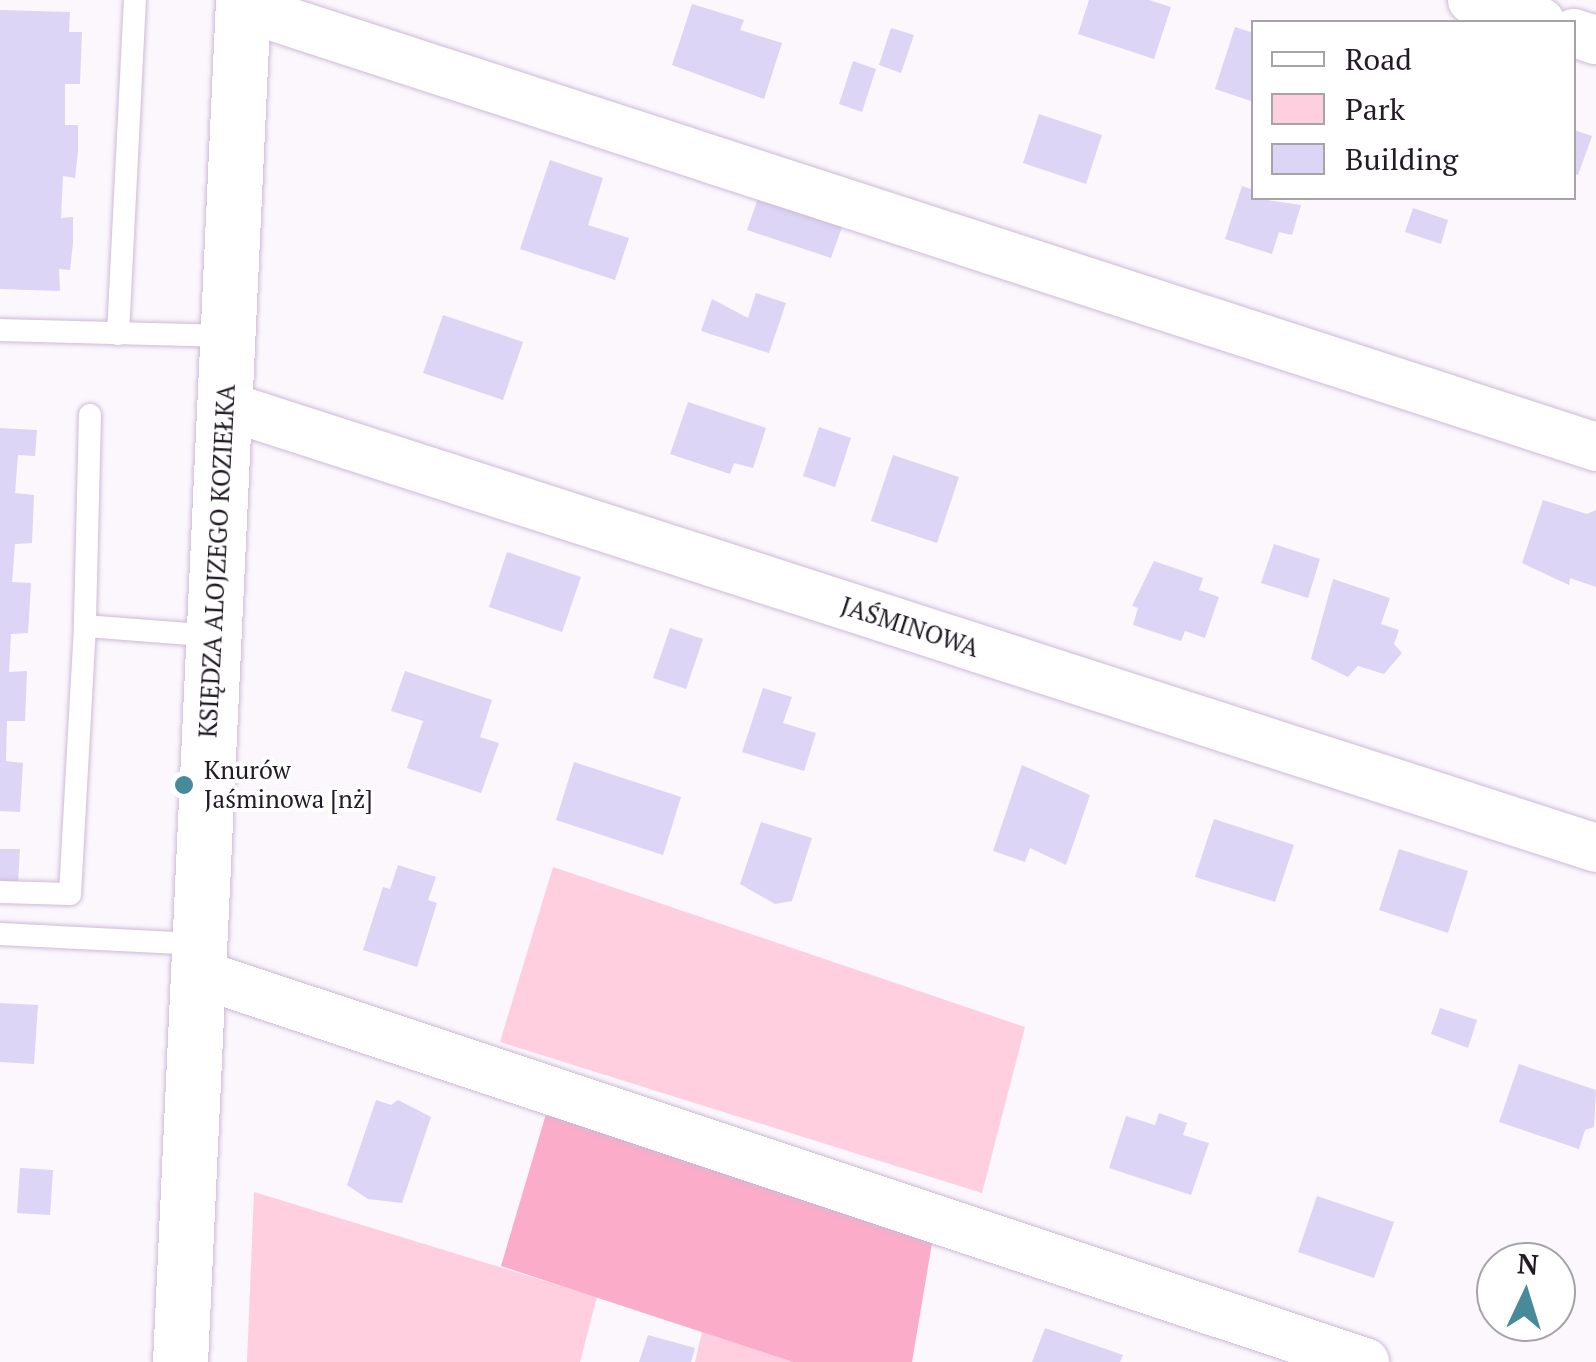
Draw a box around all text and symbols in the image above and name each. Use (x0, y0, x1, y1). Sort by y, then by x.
legend (1251, 20, 1576, 200)
text: Road (1345, 39, 1412, 79)
text: Park (1345, 89, 1405, 129)
text: Building (1345, 139, 1458, 179)
street label: KSIĘDZA ALOJZEGO KOZIEŁKA (193, 383, 241, 739)
street label: JAŚMINOWA (837, 591, 983, 663)
place label: Knurów Jaśminowa [nż] (204, 756, 373, 815)
marker: Knurów Jaśminowa [nż] (173, 774, 195, 796)
north arrow (1476, 1242, 1576, 1342)
text: N (1516, 1244, 1540, 1283)

